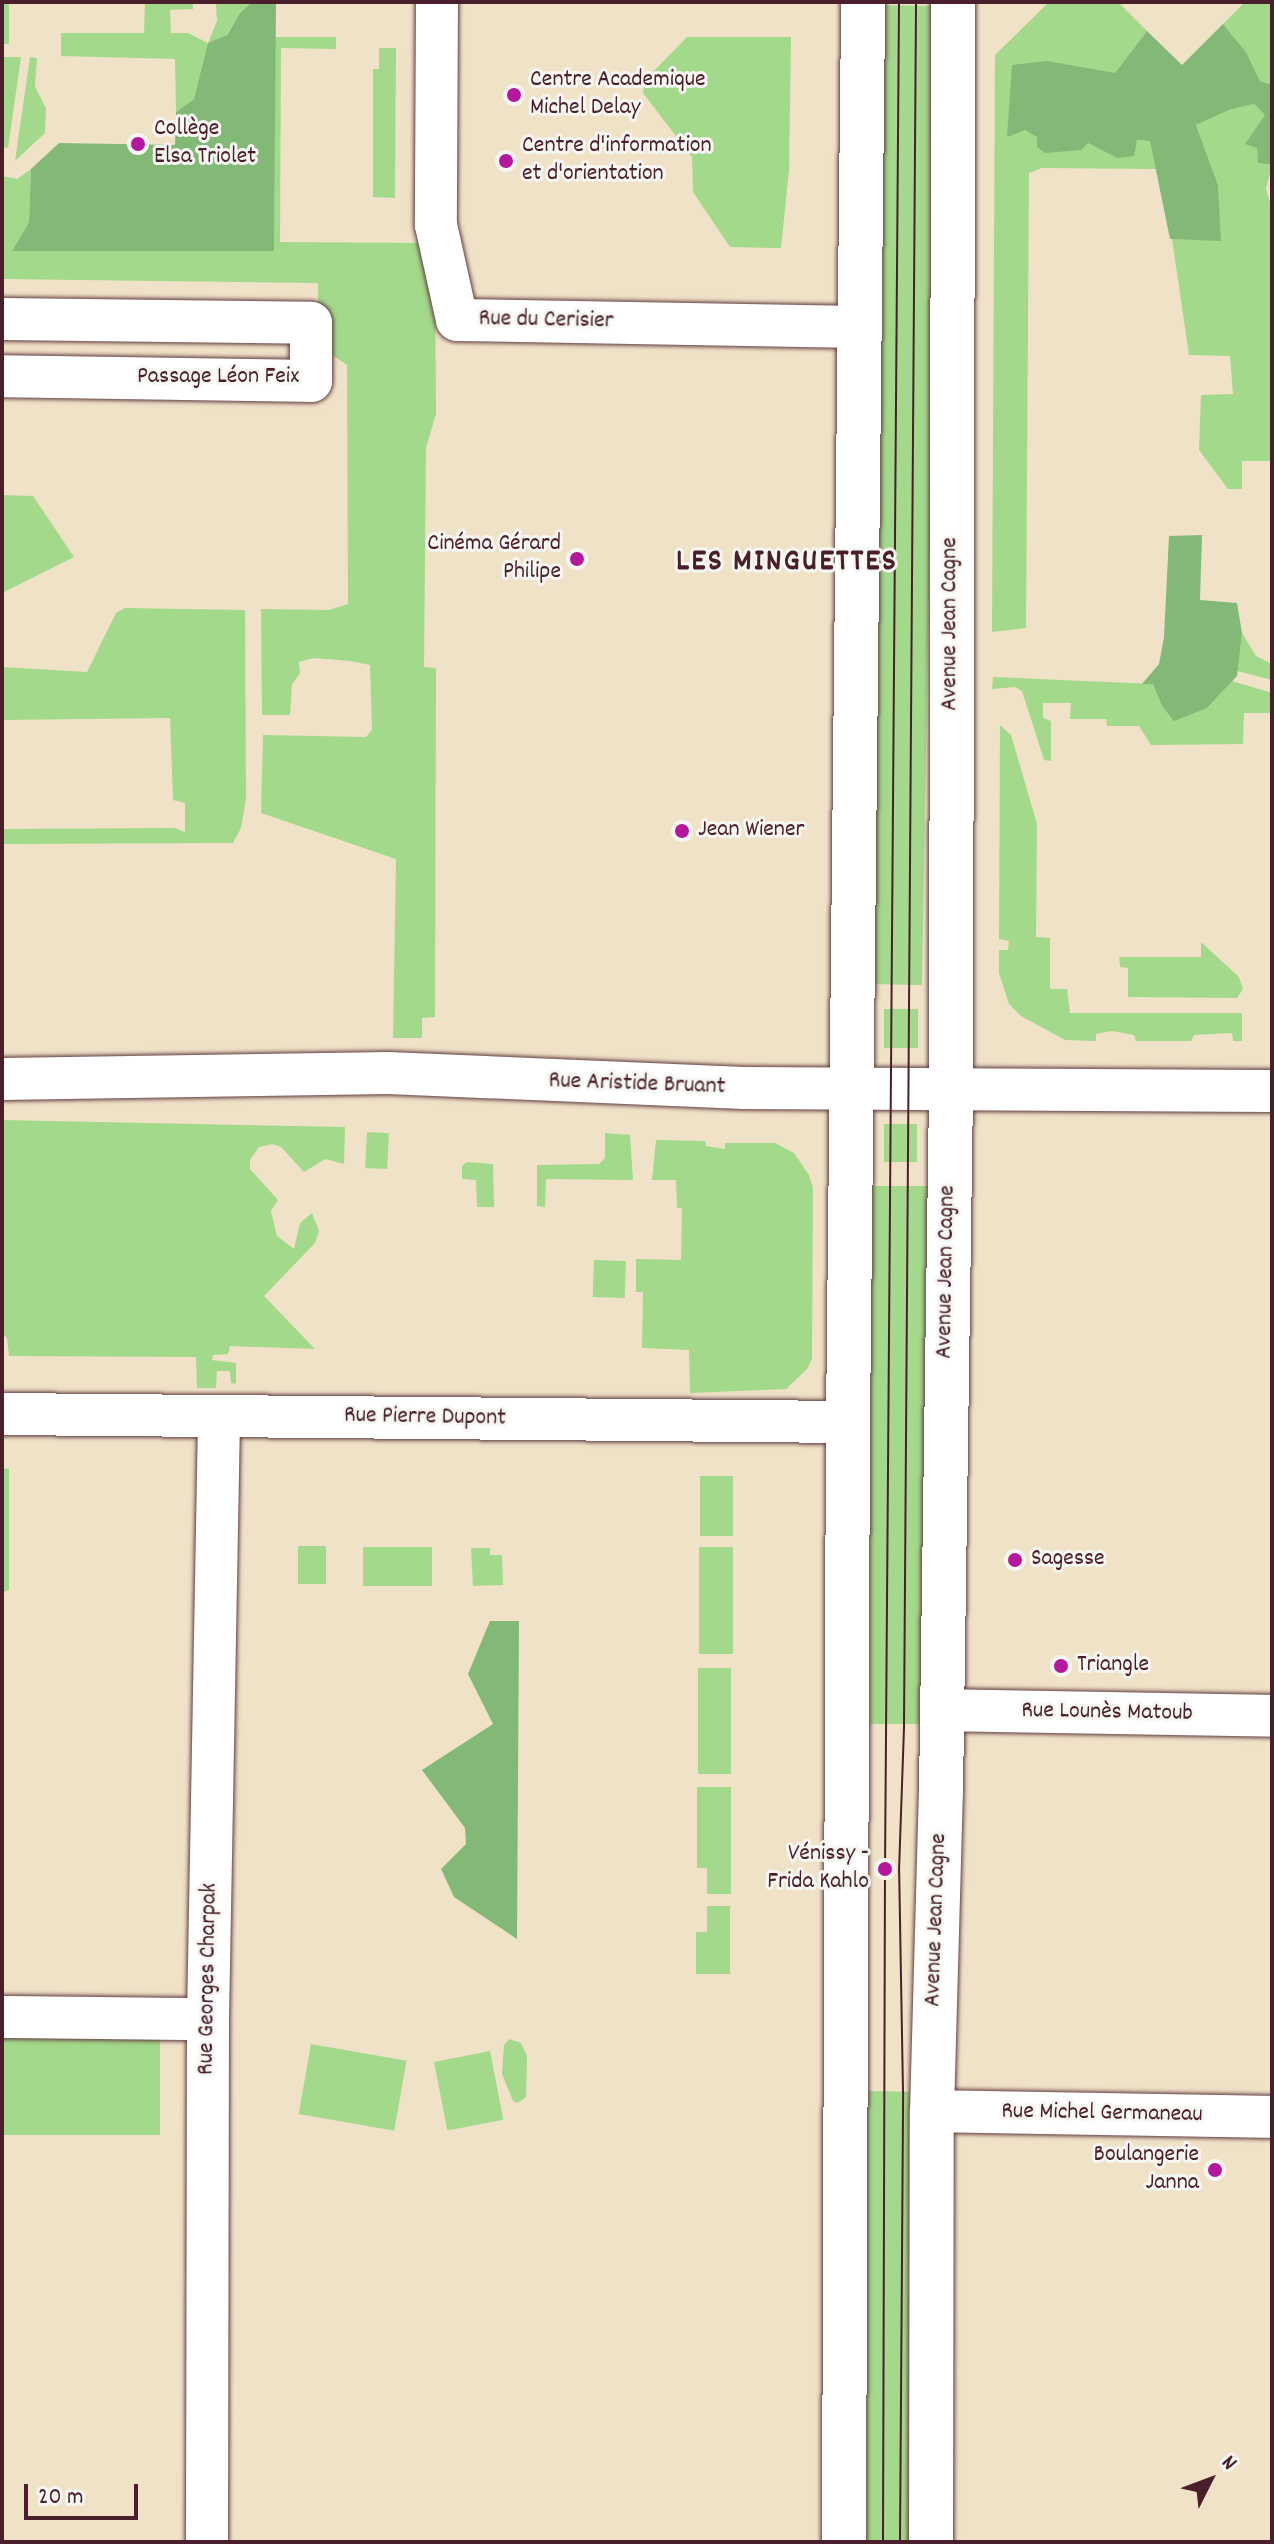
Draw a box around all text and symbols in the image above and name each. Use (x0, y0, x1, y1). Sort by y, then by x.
place label: Centre Academique Michel Delay (530, 67, 706, 123)
marker: Centre Academique Michel Delay (505, 86, 523, 104)
place label: Collège Elsa Triolet (154, 116, 256, 172)
place label: Centre d'information et d'orientation (522, 133, 712, 189)
marker: Collège Elsa Triolet (129, 135, 147, 153)
marker: Centre d'information et d'orientation (497, 152, 515, 170)
street label: Rue du Cerisier (478, 305, 614, 337)
street label: Passage Léon Feix (137, 364, 299, 392)
place label: Cinéma Gérard Philipe (427, 531, 561, 587)
street label: Avenue Jean Cagne (937, 537, 965, 711)
district label: LES MINGUETTES (676, 544, 898, 582)
marker: Cinéma Gérard Philipe (568, 550, 586, 568)
place label: Jean Wiener (698, 817, 804, 845)
marker: Jean Wiener (673, 822, 691, 840)
street label: Rue Aristide Bruant (548, 1068, 726, 1102)
street label: Avenue Jean Cagne (931, 1185, 963, 1359)
street label: Rue Pierre Dupont (344, 1402, 506, 1434)
place label: Sagesse (1031, 1546, 1105, 1574)
marker: Sagesse (1006, 1551, 1024, 1569)
place label: Triangle (1077, 1652, 1149, 1680)
marker: Triangle (1052, 1657, 1070, 1675)
street label: Rue Lounès Matoub (1021, 1697, 1193, 1729)
street label: Avenue Jean Cagne (920, 1833, 954, 2007)
place label: Vénissy - Frida Kahlo (767, 1841, 869, 1897)
marker: Vénissy - Frida Kahlo (876, 1860, 894, 1878)
street label: Rue Georges Charpak (193, 1883, 225, 2075)
street label: Rue Michel Germaneau (1001, 2098, 1203, 2130)
place label: Boulangerie Janna (1094, 2142, 1199, 2198)
marker: Boulangerie Janna (1206, 2161, 1224, 2179)
north arrow (1170, 2440, 1250, 2520)
text: N (1213, 2449, 1243, 2478)
scale bar (28, 2468, 142, 2518)
text: 20 m (38, 2481, 84, 2515)

